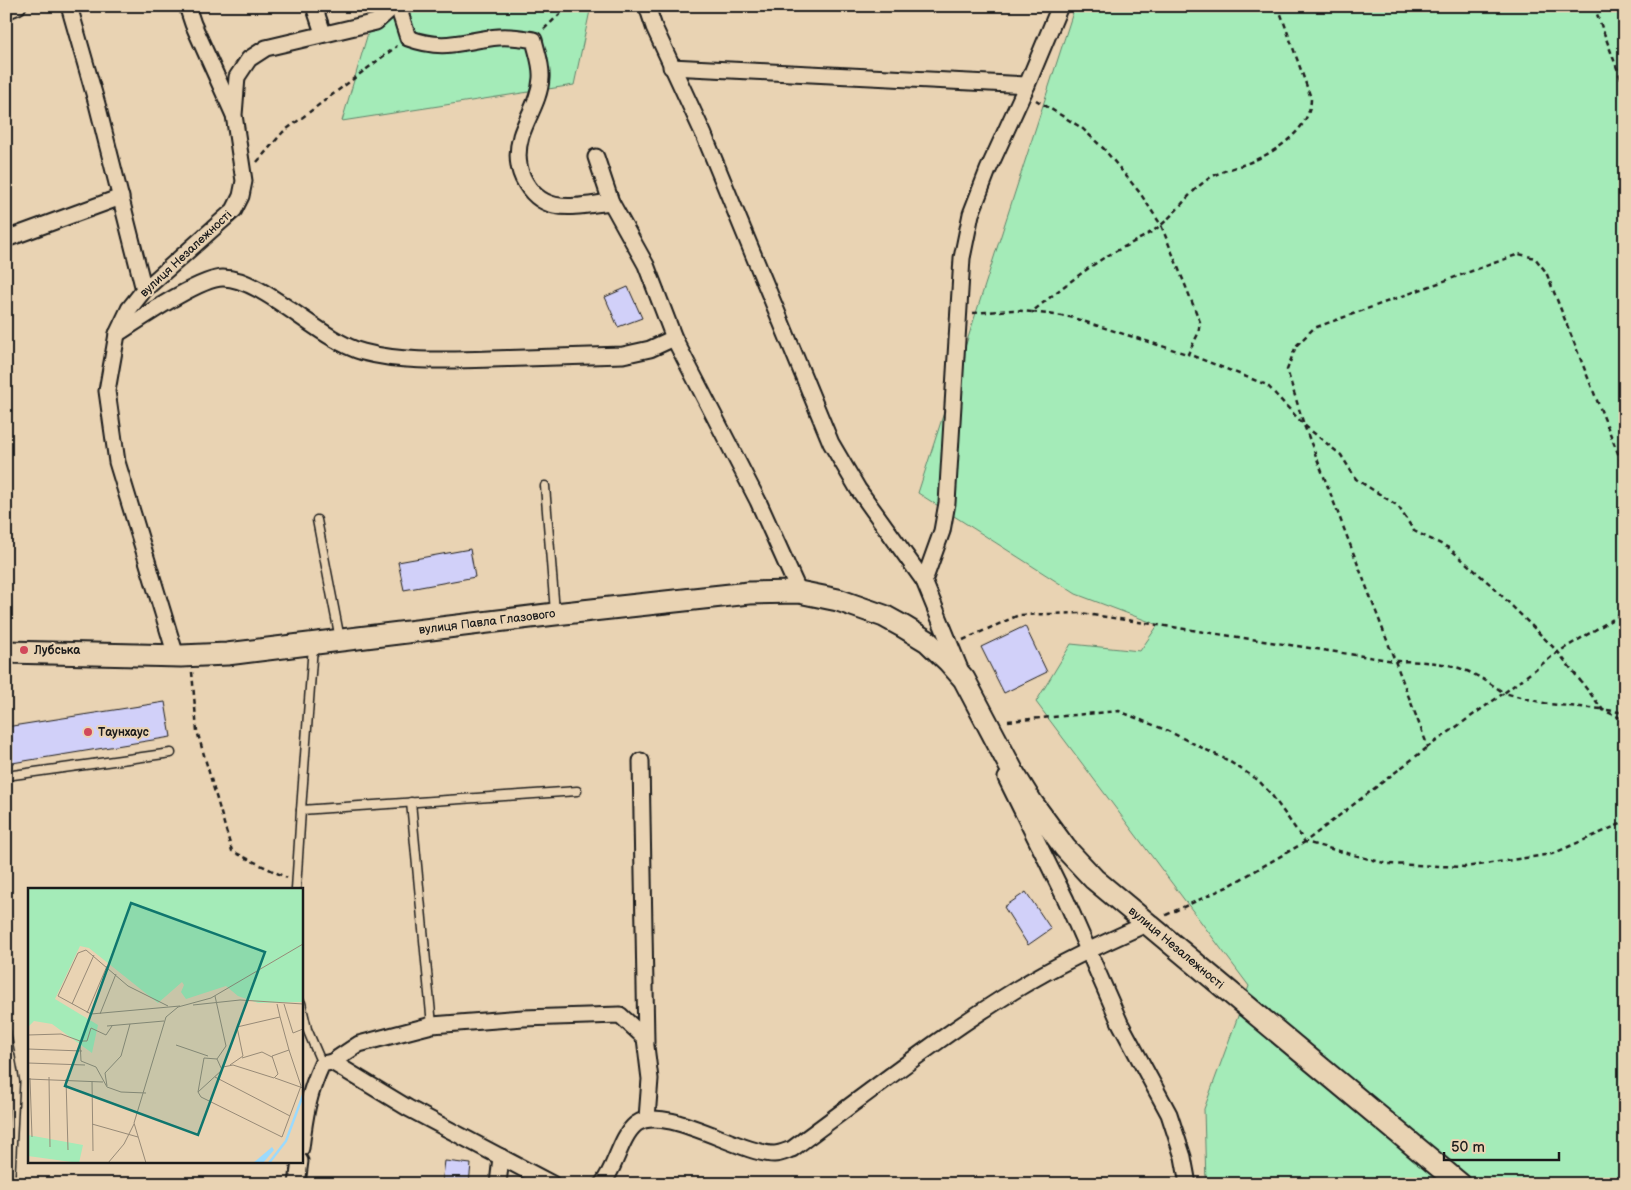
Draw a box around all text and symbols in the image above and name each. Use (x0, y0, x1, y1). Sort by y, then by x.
street label: вулиця Незалежності (137, 208, 235, 300)
street label: вулиця Павла Глазового (418, 606, 556, 638)
place label: Лубська (33, 643, 81, 658)
marker: Лубська (18, 644, 30, 656)
place label: Таунхаус (98, 725, 149, 740)
marker: Таунхаус (82, 726, 94, 738)
inset map (28, 888, 302, 1162)
street label: вулиця Незалежності (1125, 904, 1227, 992)
scale bar (1444, 1130, 1558, 1162)
text: 50 m (1451, 1138, 1485, 1157)

